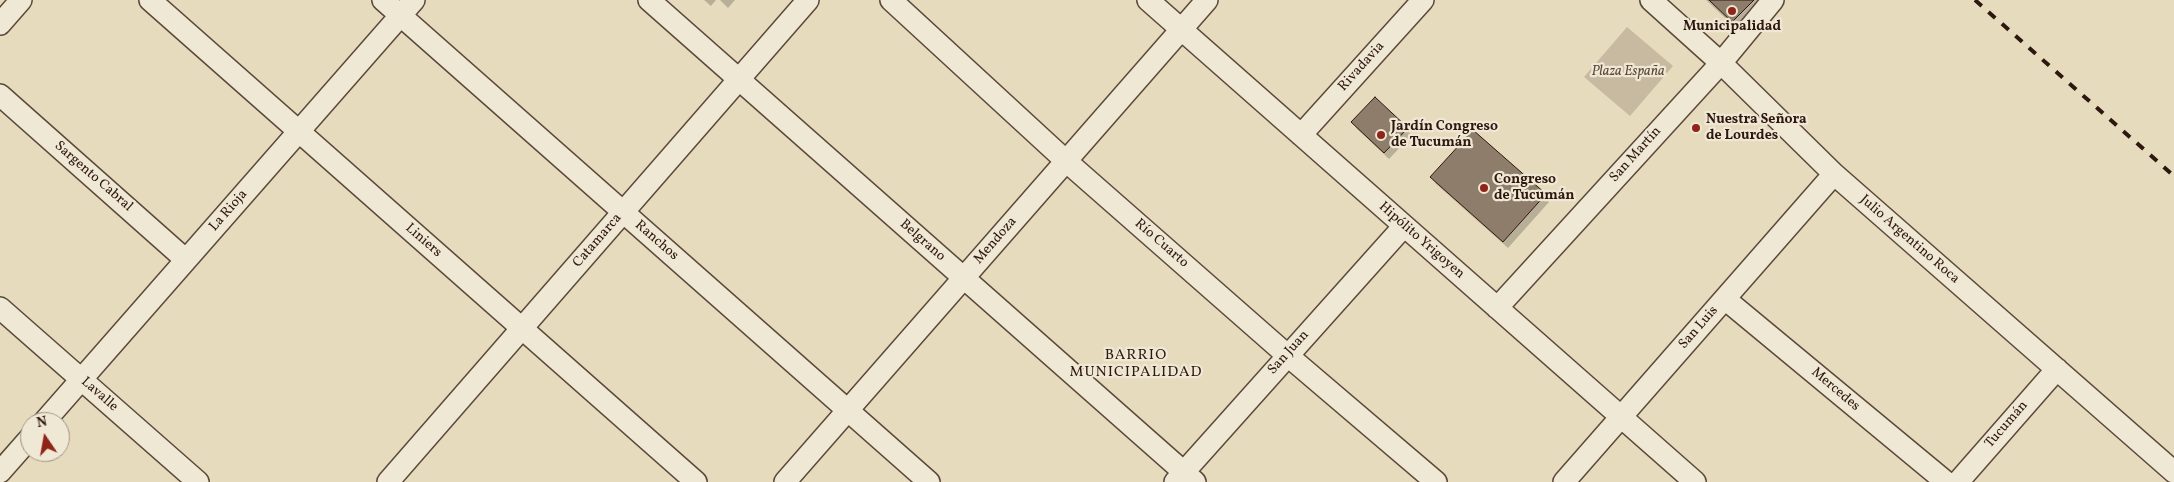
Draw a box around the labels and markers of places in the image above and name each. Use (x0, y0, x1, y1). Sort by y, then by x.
marker: Municipalidad (1726, 5, 1738, 17)
place label: Municipalidad (1683, 19, 1781, 35)
place label: Nuestra Señora de Lourdes (1706, 112, 1807, 144)
place label: Jardín Congreso de Tucumán (1391, 119, 1498, 152)
marker: Nuestra Señora de Lourdes (1690, 122, 1702, 134)
marker: Jardín Congreso de Tucumán (1375, 129, 1387, 141)
place label: Congreso de Tucumán (1494, 172, 1575, 204)
marker: Congreso de Tucumán (1478, 182, 1490, 194)

